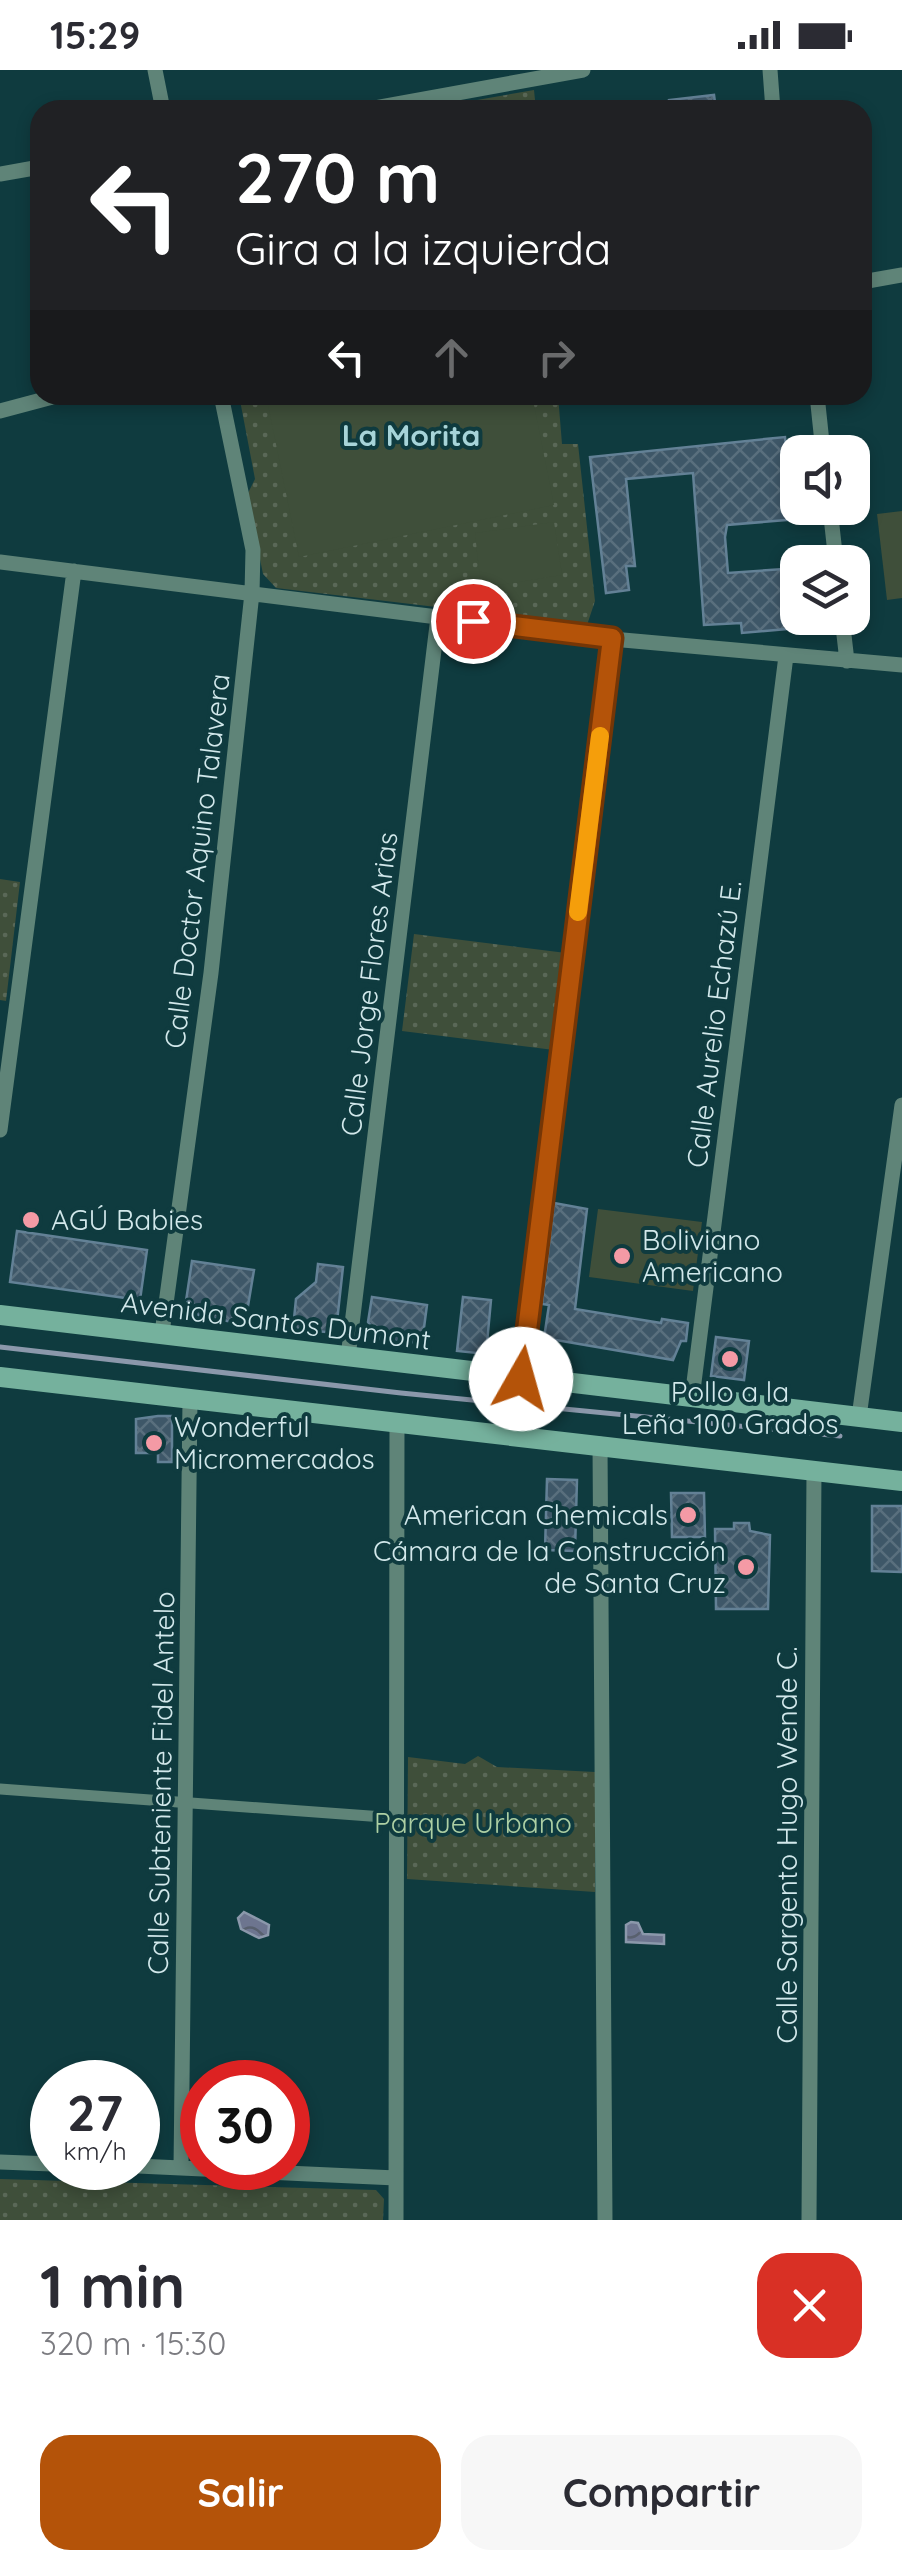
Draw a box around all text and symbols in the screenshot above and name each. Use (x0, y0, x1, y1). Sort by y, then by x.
text: 15:29 (50, 11, 140, 59)
text: 270 m (235, 133, 440, 221)
icon: left (70, 140, 200, 270)
text: Gira a la izquierda (235, 220, 611, 276)
icon: left (319, 330, 374, 385)
icon: ahead (424, 330, 479, 385)
icon: right (529, 330, 584, 385)
district label: La Morita (342, 416, 480, 454)
map controls (780, 435, 870, 635)
button: sound (780, 435, 870, 525)
button: layers (780, 545, 870, 635)
pin (431, 579, 516, 664)
icon: arrive (446, 594, 501, 649)
street label: Calle Doctor Aquino Talavera (156, 671, 237, 1050)
street label: Calle Jorge Flores Arias (333, 830, 404, 1138)
street label: Calle Aurelio Echazú E. (679, 878, 748, 1170)
place label: AGÚ Babies (51, 1202, 203, 1237)
marker: AGÚ Babies (20, 1209, 42, 1231)
place label: Boliviano Americano (642, 1222, 783, 1289)
marker: Boliviano Americano (611, 1245, 633, 1267)
street label: Avenida Santos Dumont (119, 1284, 433, 1357)
position arrow (469, 1327, 573, 1431)
marker: Pollo a la Leña 100 Grados (719, 1348, 741, 1370)
place label: Pollo a la Leña 100 Grados (622, 1374, 838, 1441)
place label: Wonderful Micromercados (174, 1409, 375, 1476)
marker: Wonderful Micromercados (143, 1432, 165, 1454)
place label: American Chemicals (404, 1497, 668, 1532)
marker: American Chemicals (677, 1504, 699, 1526)
place label: Cámara de la Construcción de Santa Cruz (373, 1533, 726, 1600)
marker: Cámara de la Construcción de Santa Cruz (735, 1556, 757, 1578)
street label: Calle Subteniente Fidel Antelo (140, 1591, 181, 1975)
street label: Calle Sargento Hugo Wende C. (769, 1647, 804, 2043)
park label: Parque Urbano (374, 1805, 572, 1840)
speed limit sign: 30 (180, 2060, 310, 2190)
text: 27 (67, 2081, 123, 2144)
text: km/h (63, 2135, 127, 2166)
text: 1 min (40, 2248, 185, 2323)
button: close (757, 2253, 862, 2358)
text: 320 m · 15:30 (40, 2323, 226, 2363)
button: Salir (40, 2435, 441, 2550)
button: Compartir (461, 2435, 862, 2550)

